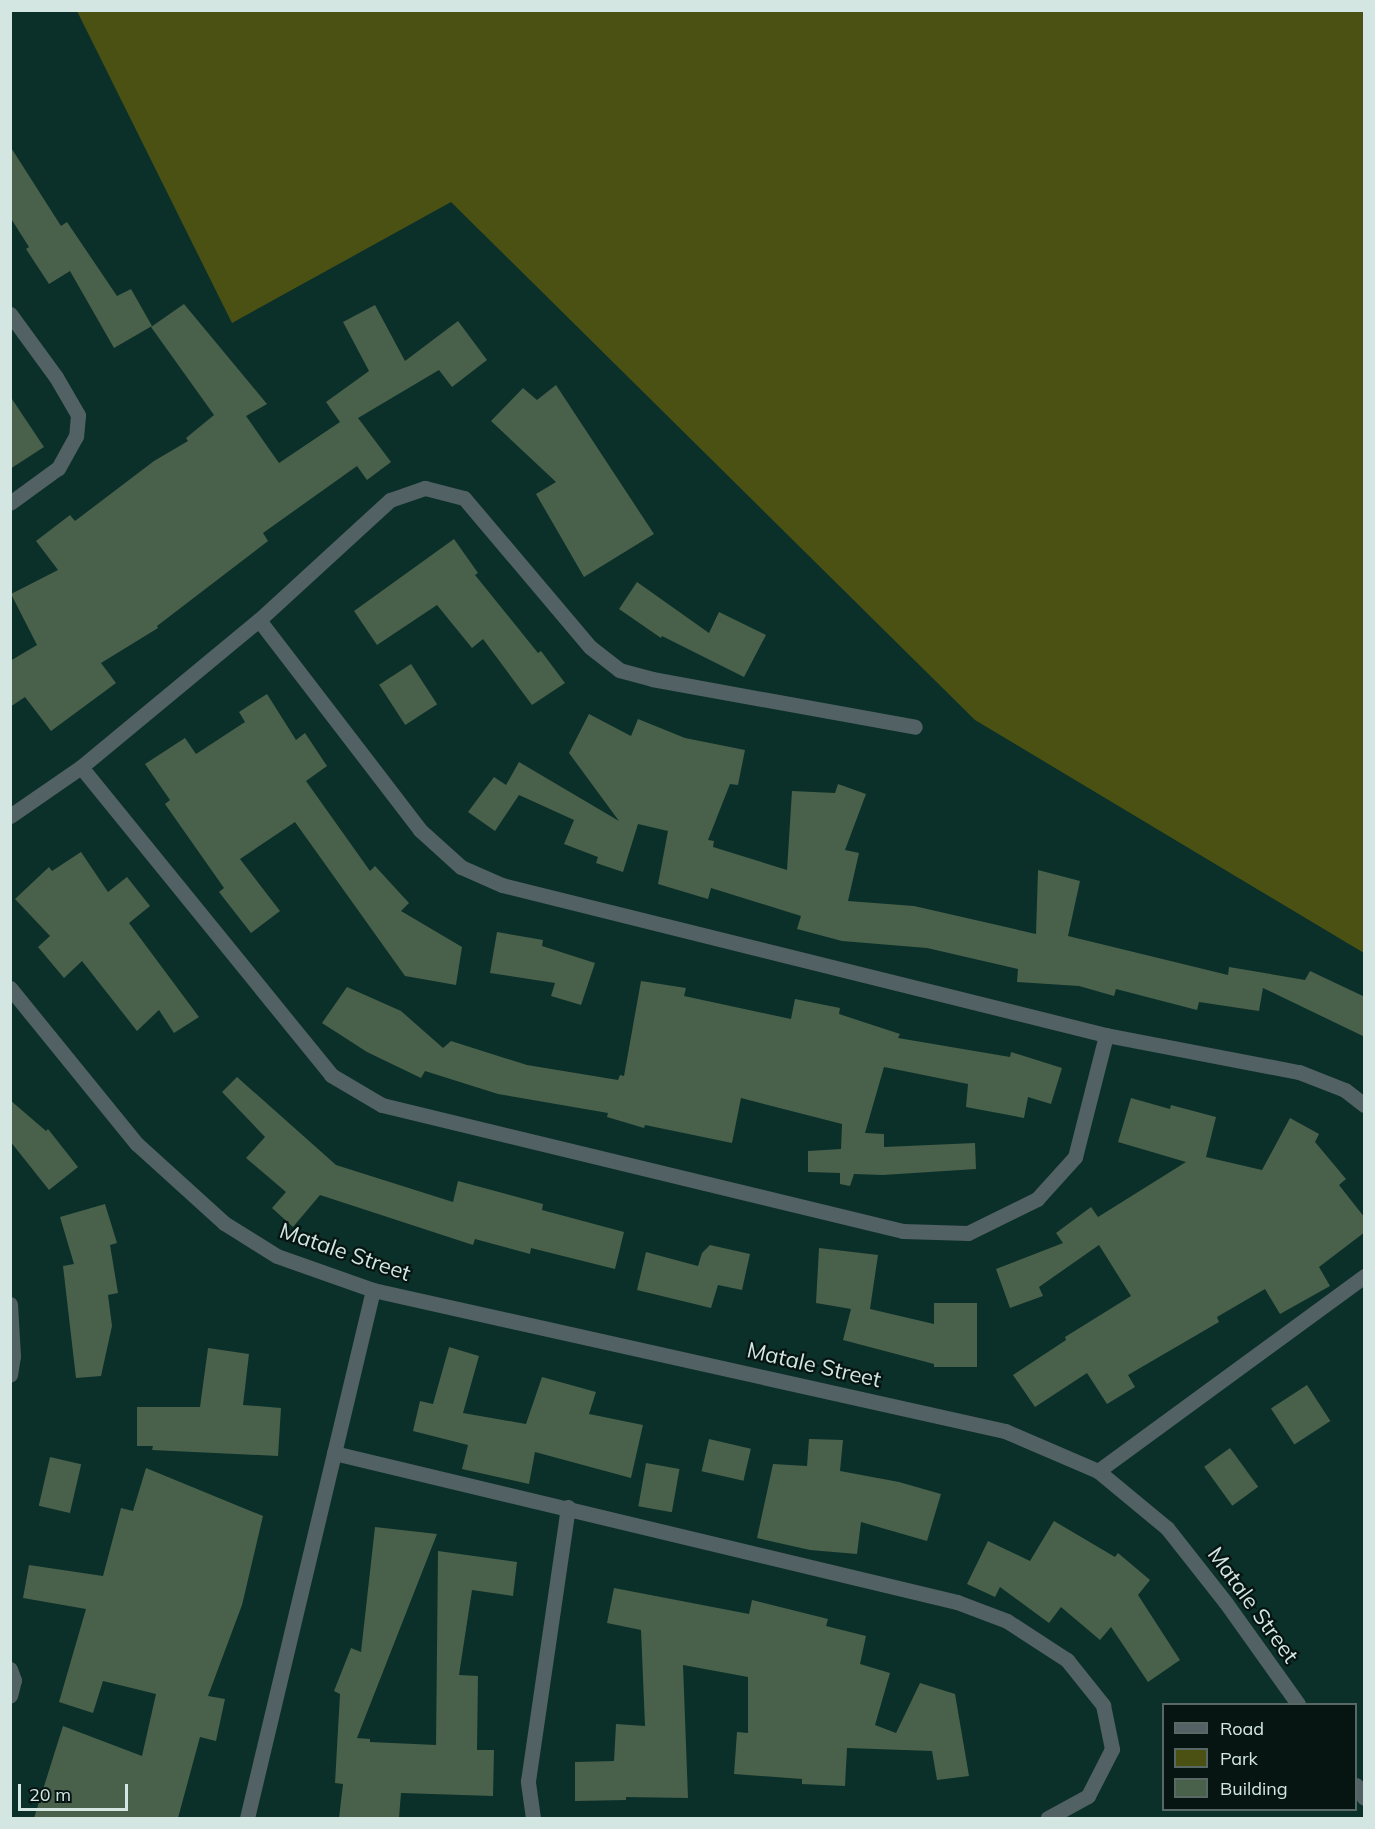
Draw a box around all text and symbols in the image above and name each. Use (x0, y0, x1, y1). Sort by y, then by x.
street label: Matale Street (276, 1217, 414, 1287)
street label: Matale Street (744, 1337, 884, 1393)
street label: Matale Street (1202, 1542, 1304, 1668)
legend (1162, 1703, 1357, 1811)
text: Road (1220, 1717, 1264, 1740)
text: Park (1220, 1747, 1258, 1770)
scale bar (21, 1772, 130, 1810)
text: Building (1220, 1777, 1288, 1800)
text: 20 m (29, 1783, 71, 1806)

